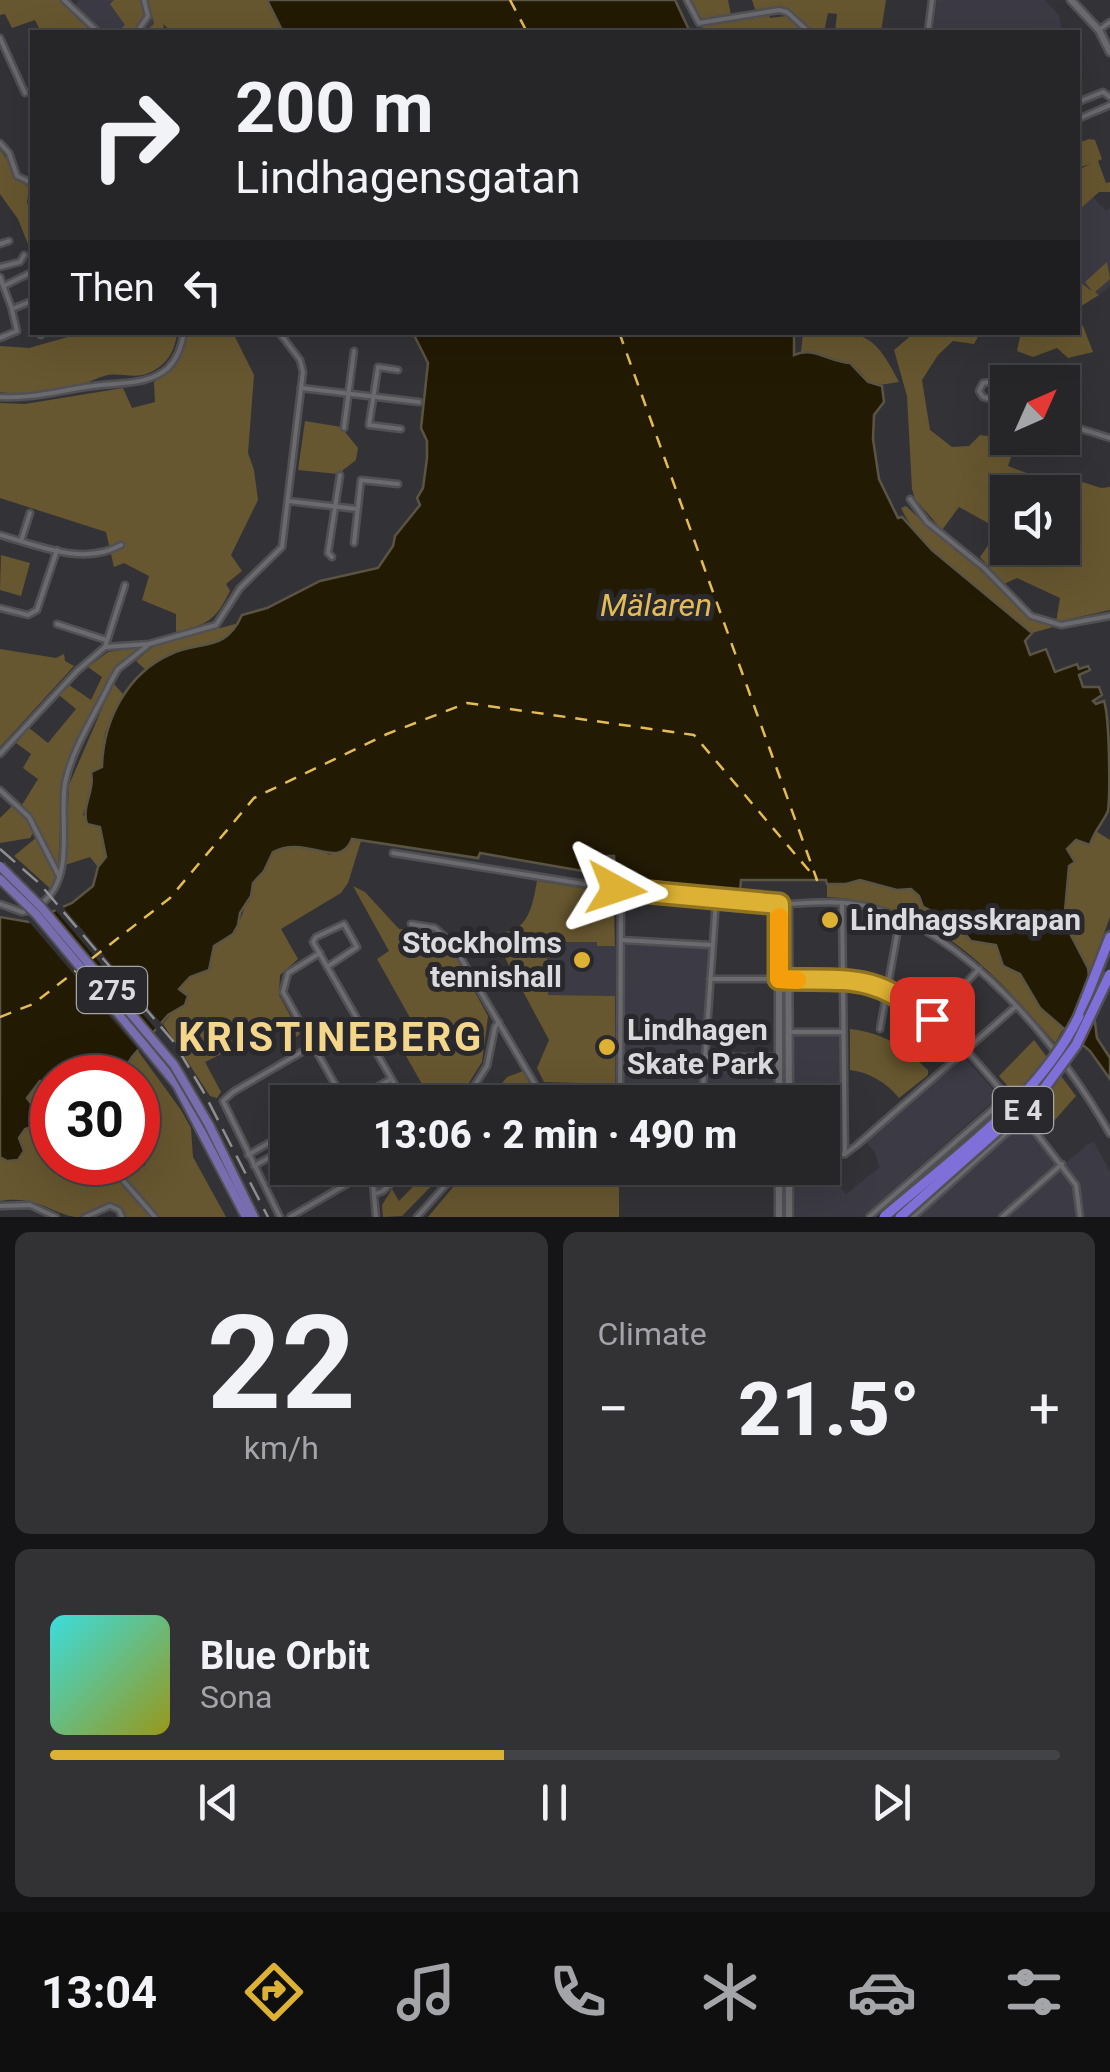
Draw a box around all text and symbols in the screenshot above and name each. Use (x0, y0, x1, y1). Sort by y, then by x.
text: 200 m (235, 67, 434, 149)
icon: right (70, 70, 200, 200)
text: Lindhagensgatan (235, 151, 581, 204)
icon: left (175, 260, 230, 315)
text: Then (70, 266, 155, 310)
north arrow (990, 365, 1080, 455)
map controls (990, 365, 1080, 565)
button: sound (990, 475, 1080, 565)
water label: Mälaren (600, 586, 712, 624)
position arrow (564, 837, 668, 941)
place label: Lindhagsskrapan (850, 902, 1081, 937)
marker: Lindhagsskrapan (819, 909, 841, 931)
place label: Stockholms tennishall (402, 925, 562, 994)
marker: Stockholms tennishall (571, 949, 593, 971)
road number: 275 (77, 967, 147, 1013)
pin (890, 977, 975, 1062)
icon: arrive (905, 992, 960, 1047)
place label: Lindhagen Skate Park (627, 1012, 775, 1081)
district label: KRISTINEBERG (178, 1014, 484, 1061)
marker: Lindhagen Skate Park (596, 1036, 618, 1058)
speed limit sign: 30 (30, 1055, 160, 1185)
road number: E 4 (993, 1087, 1053, 1133)
text: 13:06 · 2 min · 490 m (373, 1113, 737, 1157)
text: 22 (207, 1287, 356, 1440)
text: Climate (598, 1315, 707, 1353)
text: 21.5° (738, 1365, 920, 1453)
text: − (598, 1377, 629, 1441)
text: + (1029, 1377, 1060, 1441)
text: km/h (244, 1429, 319, 1467)
text: Blue Orbit (200, 1634, 370, 1678)
text: Sona (200, 1678, 272, 1716)
icon: previous (191, 1775, 246, 1830)
icon: pause (527, 1775, 582, 1830)
icon: next (864, 1775, 919, 1830)
icon: directions (239, 1957, 309, 2027)
icon: music (391, 1957, 461, 2027)
icon: phone (543, 1957, 613, 2027)
icon: climate (695, 1957, 765, 2027)
icon: car (847, 1957, 917, 2027)
icon: filters (999, 1957, 1069, 2027)
text: 13:04 (41, 1966, 157, 2019)

